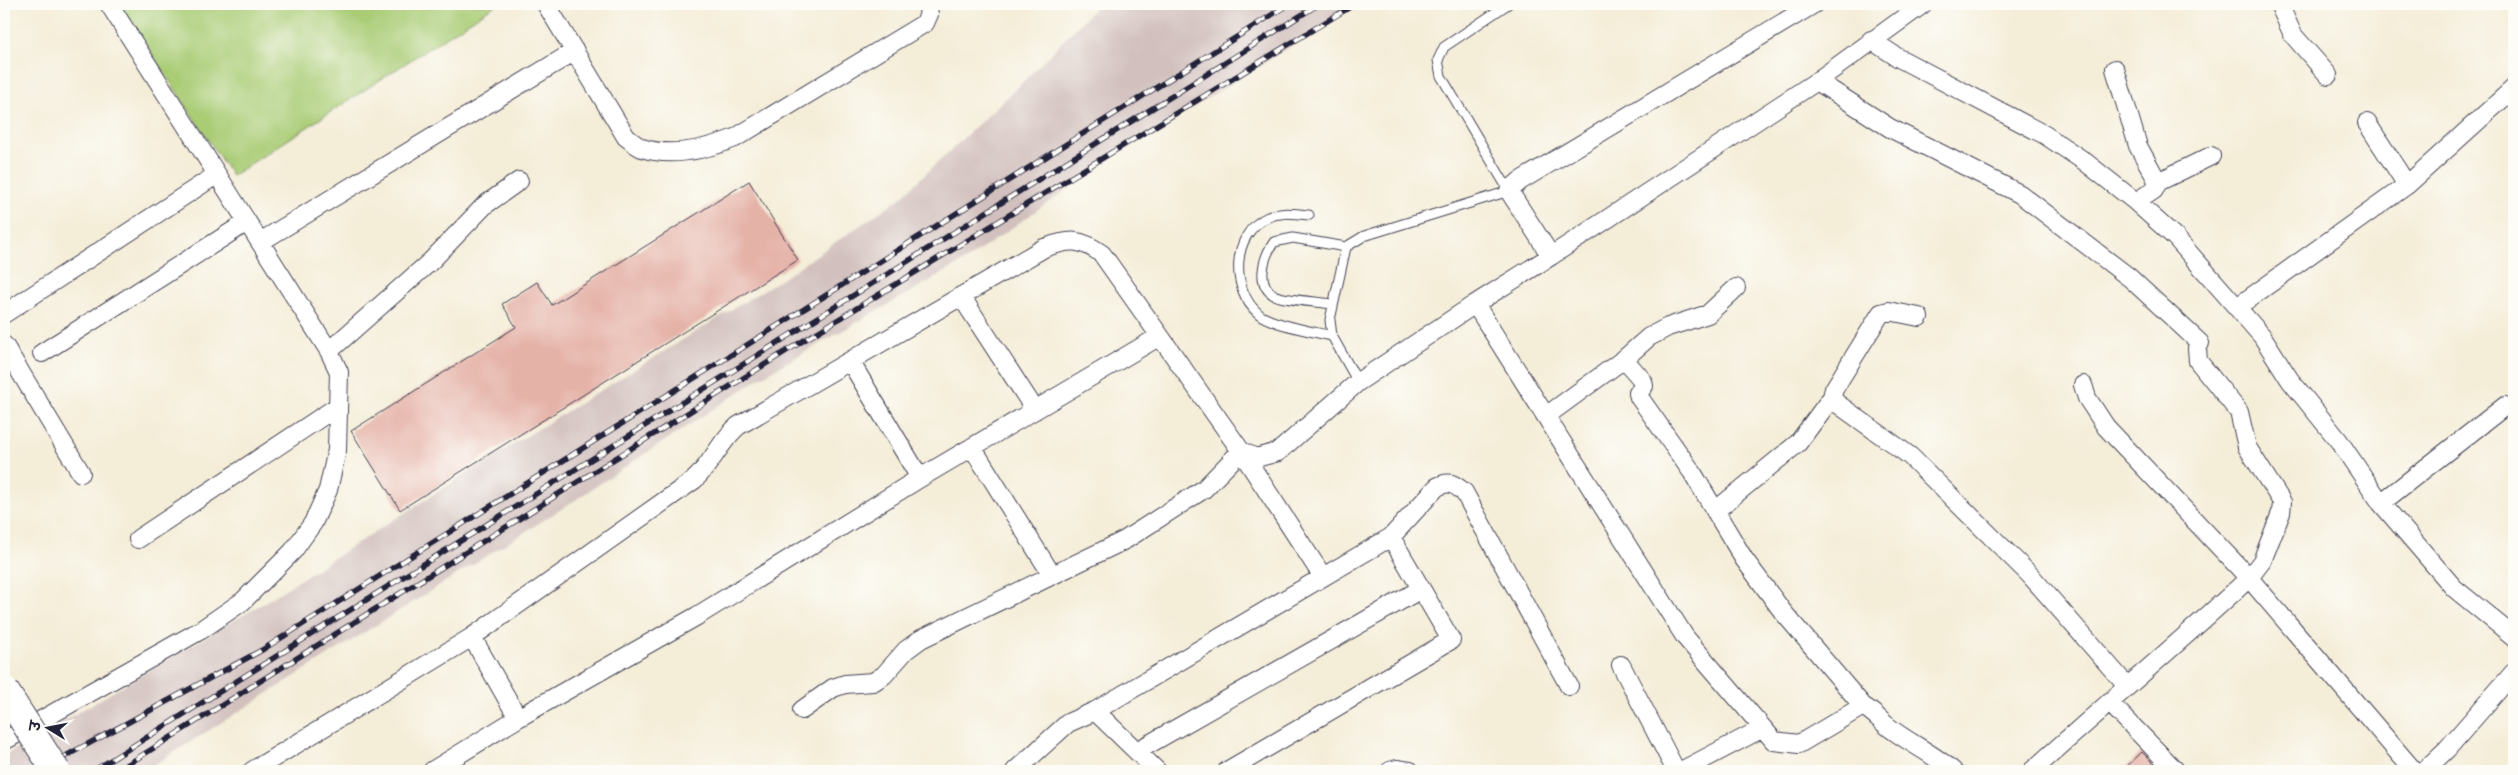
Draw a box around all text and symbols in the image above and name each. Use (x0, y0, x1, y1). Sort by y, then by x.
north arrow (22, 702, 72, 752)
text: उ (26, 718, 45, 734)

